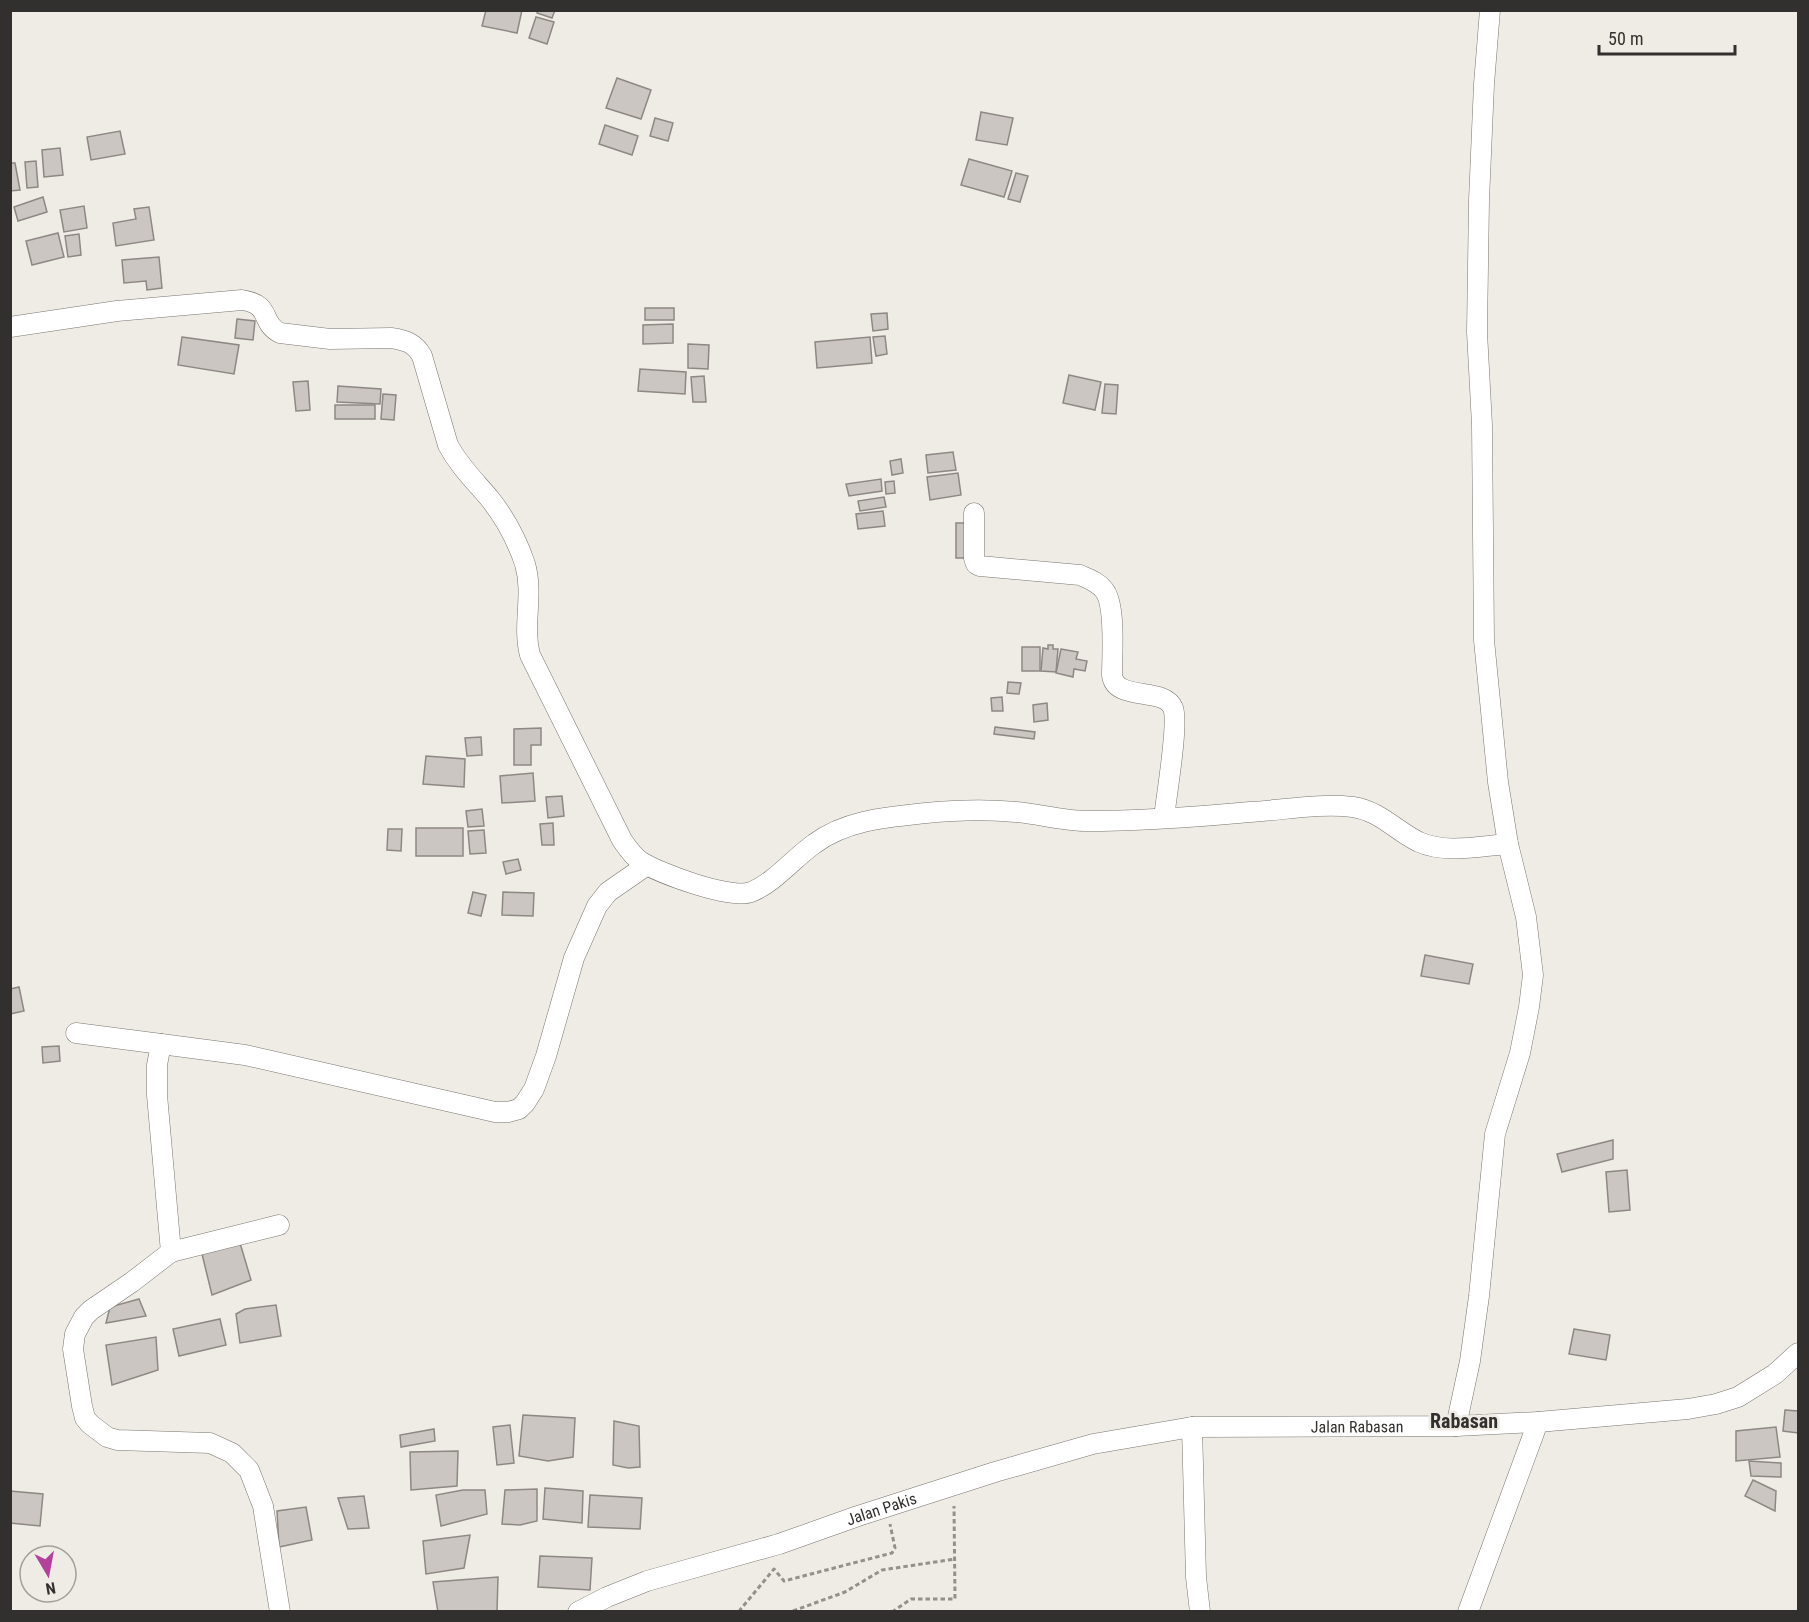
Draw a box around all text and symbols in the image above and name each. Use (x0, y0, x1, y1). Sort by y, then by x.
scale bar (1599, 18, 1736, 56)
text: 50 m (1608, 28, 1643, 49)
district label: Rabasan (1430, 1409, 1498, 1433)
street label: Jalan Rabasan (1311, 1417, 1403, 1437)
street label: Jalan Pakis (844, 1489, 919, 1529)
north arrow (18, 1544, 78, 1604)
text: N (44, 1578, 57, 1598)

